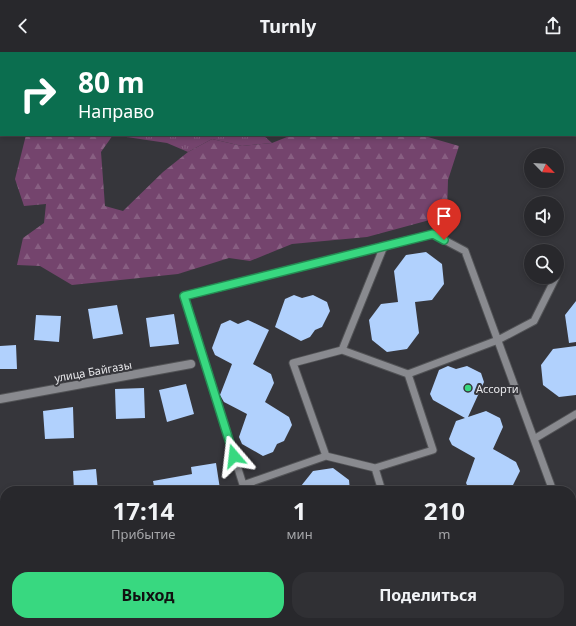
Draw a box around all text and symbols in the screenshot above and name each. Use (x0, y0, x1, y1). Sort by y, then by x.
text: Turnly (260, 14, 316, 38)
icon: back (12, 15, 34, 37)
icon: share (542, 15, 564, 37)
text: 80 m (78, 63, 145, 101)
icon: right (12, 68, 64, 120)
text: Направо (78, 99, 154, 123)
north arrow (524, 148, 564, 188)
map controls (524, 148, 564, 284)
button: sound (524, 196, 564, 236)
pin (427, 199, 461, 240)
icon: arrive (433, 205, 455, 227)
button: search (524, 244, 564, 284)
street label: улица Байгазы (53, 357, 133, 385)
place label: Ассорти (476, 381, 519, 396)
marker: Ассорти (463, 383, 473, 393)
position arrow (213, 435, 255, 477)
text: 17:14 (112, 494, 174, 527)
text: 1 (293, 494, 306, 527)
text: 210 (424, 494, 465, 527)
text: Прибытие (111, 525, 176, 543)
text: мин (287, 525, 313, 543)
text: m (438, 525, 450, 543)
button: Выход (12, 572, 284, 618)
button: Поделиться (292, 572, 564, 618)

